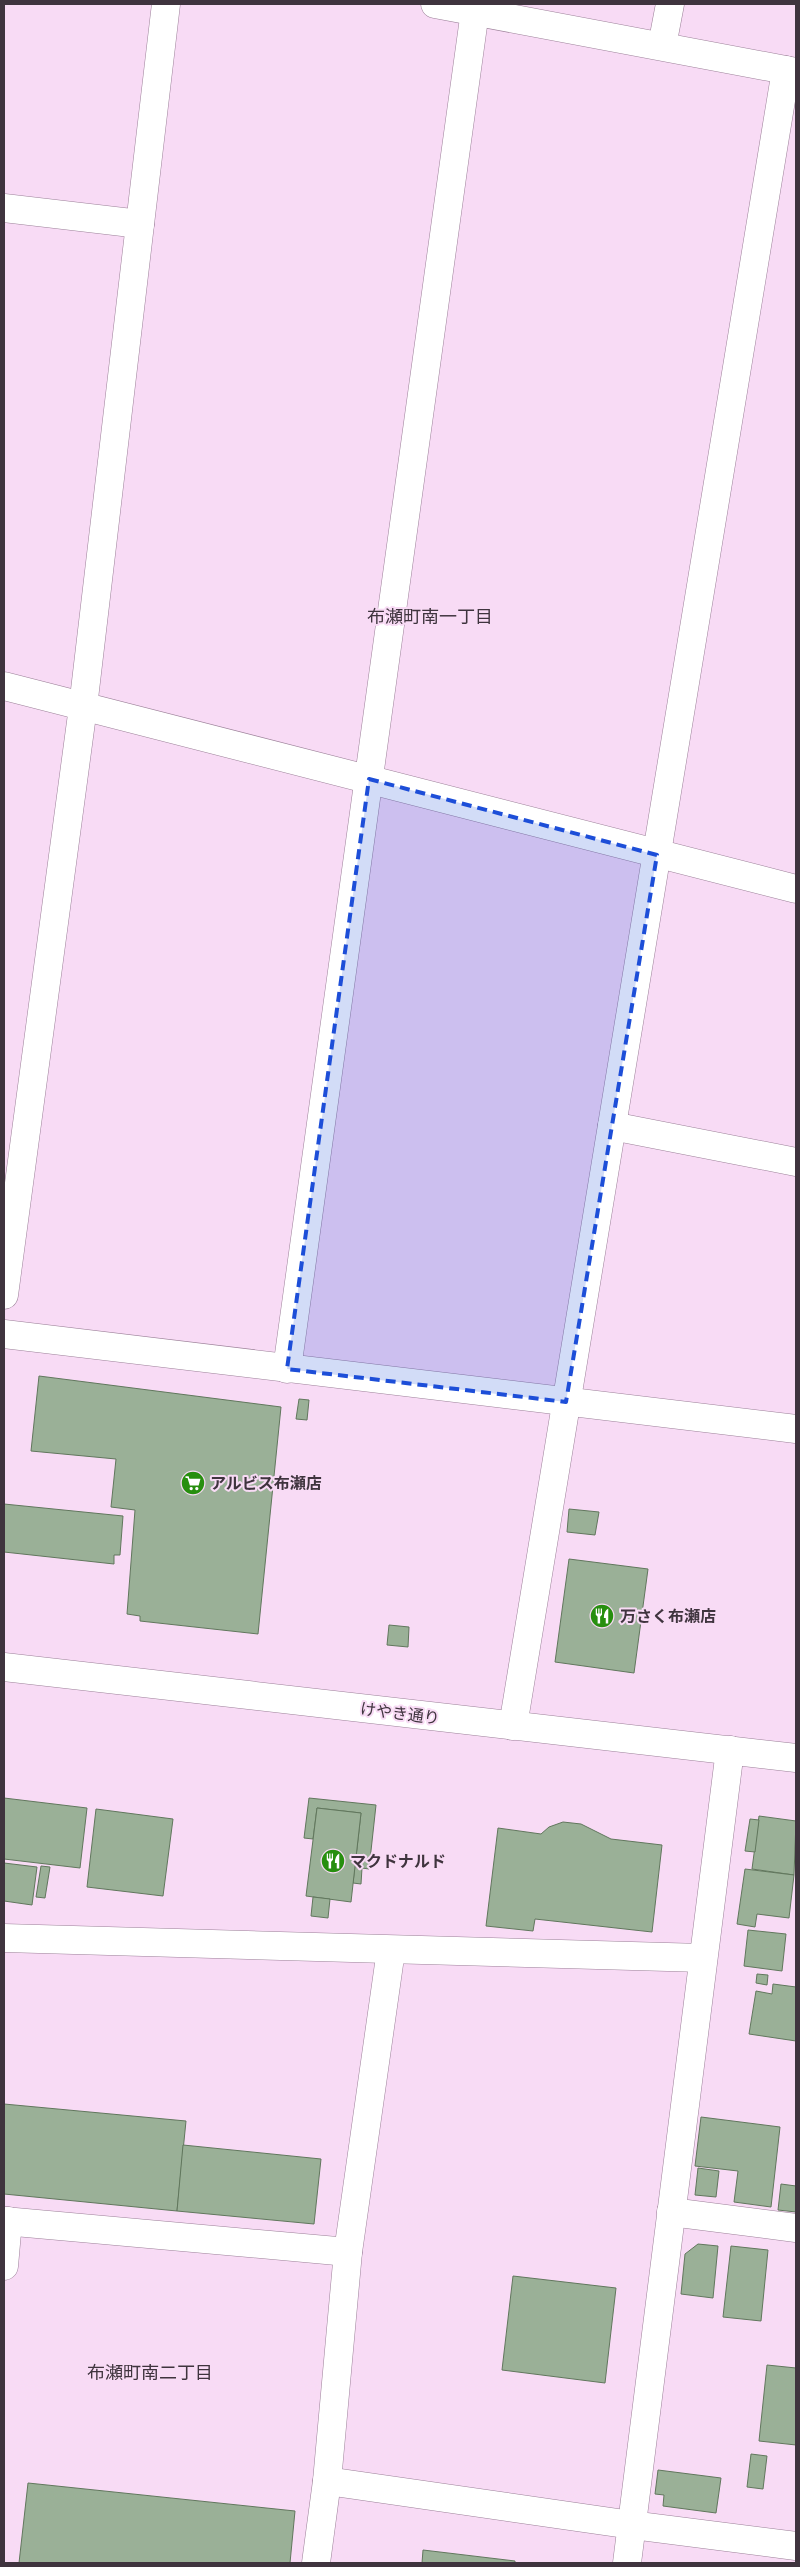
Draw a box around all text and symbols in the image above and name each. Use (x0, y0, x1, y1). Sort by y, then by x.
district label: 布瀬町南一丁目 (367, 604, 493, 631)
supermarket icon: アルビス布瀬店 (180, 1470, 206, 1496)
place label: アルビス布瀬店 (210, 1472, 322, 1496)
restaurant icon: 万さく布瀬店 (589, 1603, 615, 1629)
place label: 万さく布瀬店 (620, 1605, 716, 1629)
street label: けやき通り (359, 1697, 441, 1731)
restaurant icon: マクドナルド (320, 1848, 346, 1874)
place label: マクドナルド (350, 1850, 446, 1874)
district label: 布瀬町南二丁目 (87, 2360, 213, 2387)

